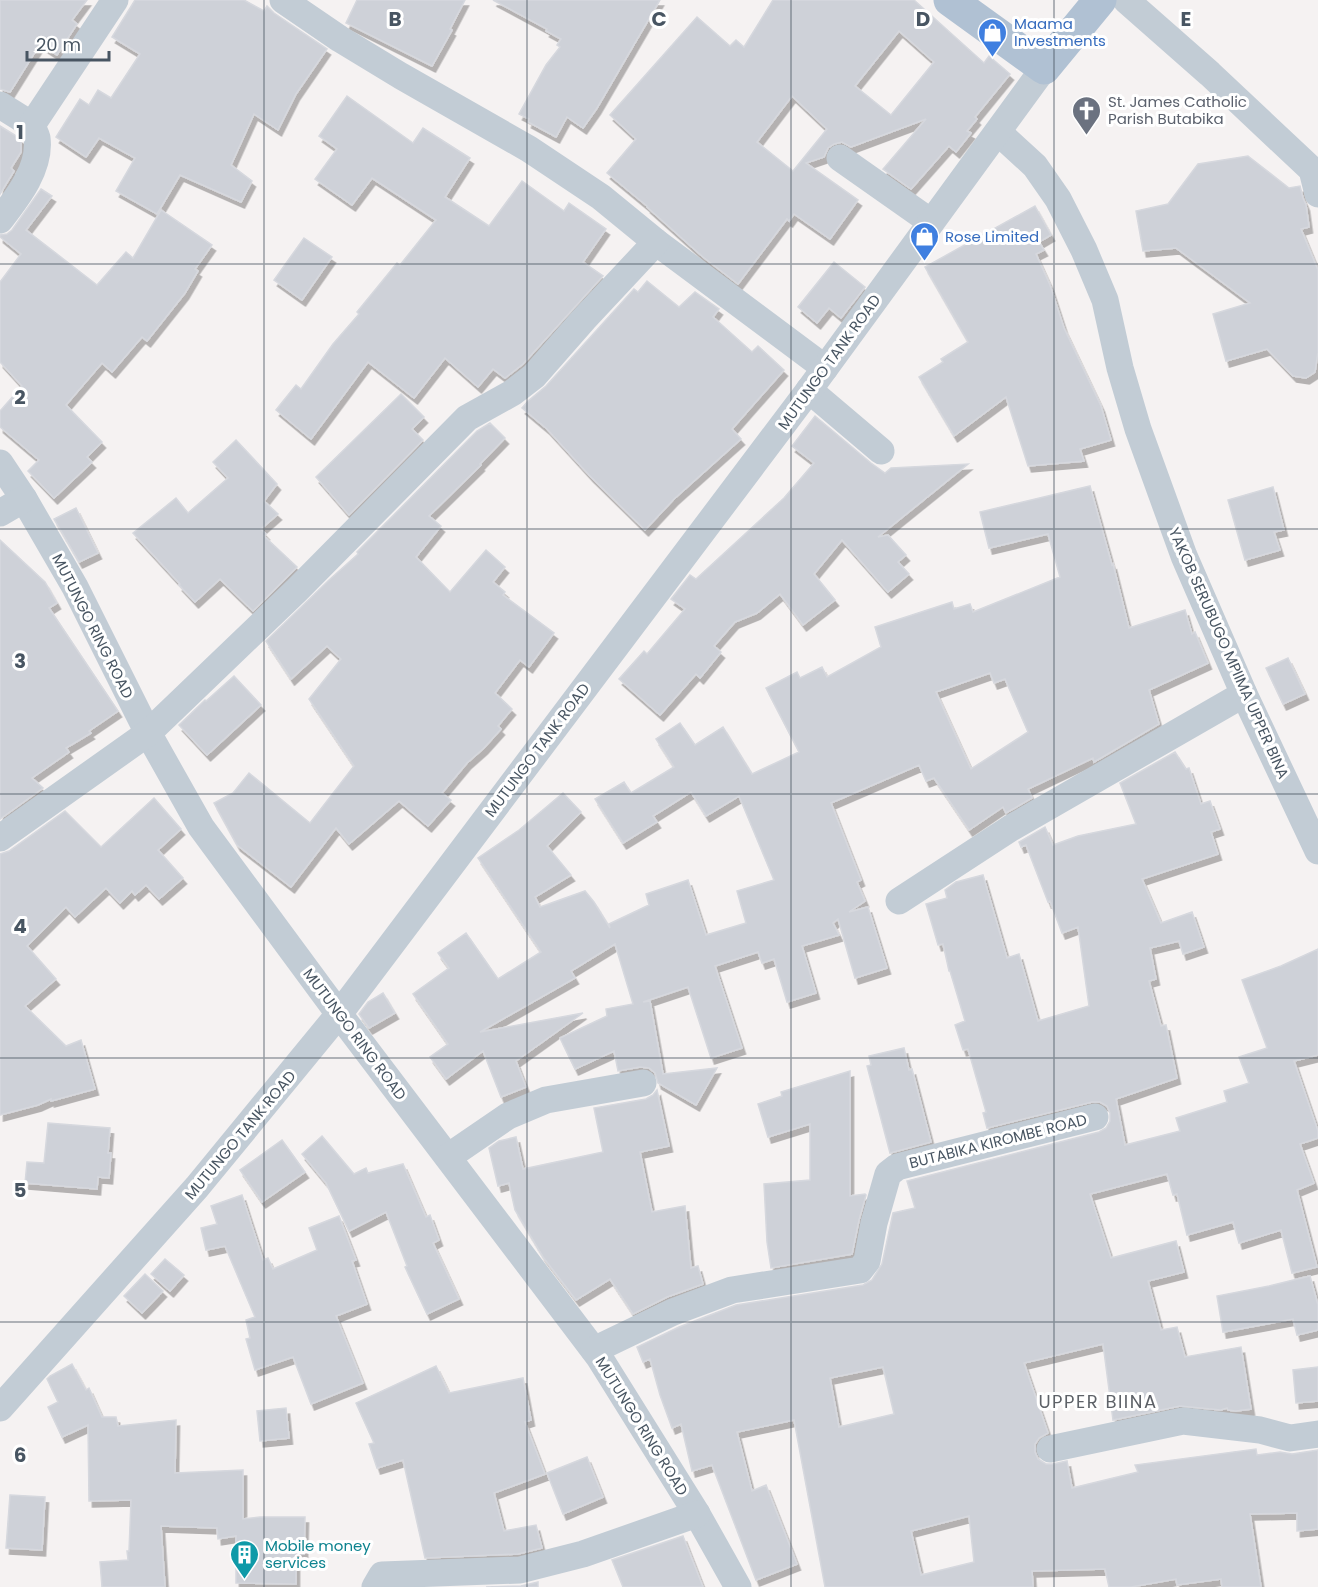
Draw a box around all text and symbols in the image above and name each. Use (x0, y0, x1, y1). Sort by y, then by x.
text: B (388, 5, 402, 33)
text: C (651, 5, 667, 33)
text: D (916, 5, 930, 33)
text: E (1181, 5, 1191, 33)
place label: Maama Investments (1014, 13, 1106, 51)
shop icon: Maama Investments (977, 16, 1009, 58)
scale bar (27, 24, 110, 62)
text: 20 m (36, 32, 81, 57)
place label: St. James Catholic Parish Butabika (1108, 91, 1247, 129)
church icon: St. James Catholic Parish Butabika (1071, 94, 1103, 136)
text: 1 (16, 118, 24, 146)
shop icon: Rose Limited (908, 220, 940, 262)
place label: Rose Limited (945, 226, 1039, 247)
street label: MUTUNGO TANK ROAD (773, 290, 885, 434)
text: 2 (14, 383, 26, 411)
street label: YAKOB SERUBUGO MPIIMA UPPER BINA (1164, 524, 1294, 782)
street label: MUTUNGO RING ROAD (47, 550, 139, 702)
text: 3 (14, 647, 26, 675)
street label: MUTUNGO TANK ROAD (480, 679, 594, 821)
text: 4 (13, 912, 27, 940)
street label: MUTUNGO RING ROAD (298, 964, 412, 1104)
street label: MUTUNGO TANK ROAD (180, 1066, 300, 1204)
street label: BUTABIKA KIROMBE ROAD (907, 1109, 1089, 1173)
text: 5 (14, 1176, 27, 1204)
street label: MUTUNGO RING ROAD (591, 1353, 693, 1499)
district label: UPPER BIINA (1038, 1389, 1158, 1414)
text: 6 (14, 1441, 26, 1469)
place label: Mobile money services (265, 1535, 371, 1573)
building icon: Mobile money services (228, 1538, 260, 1580)

